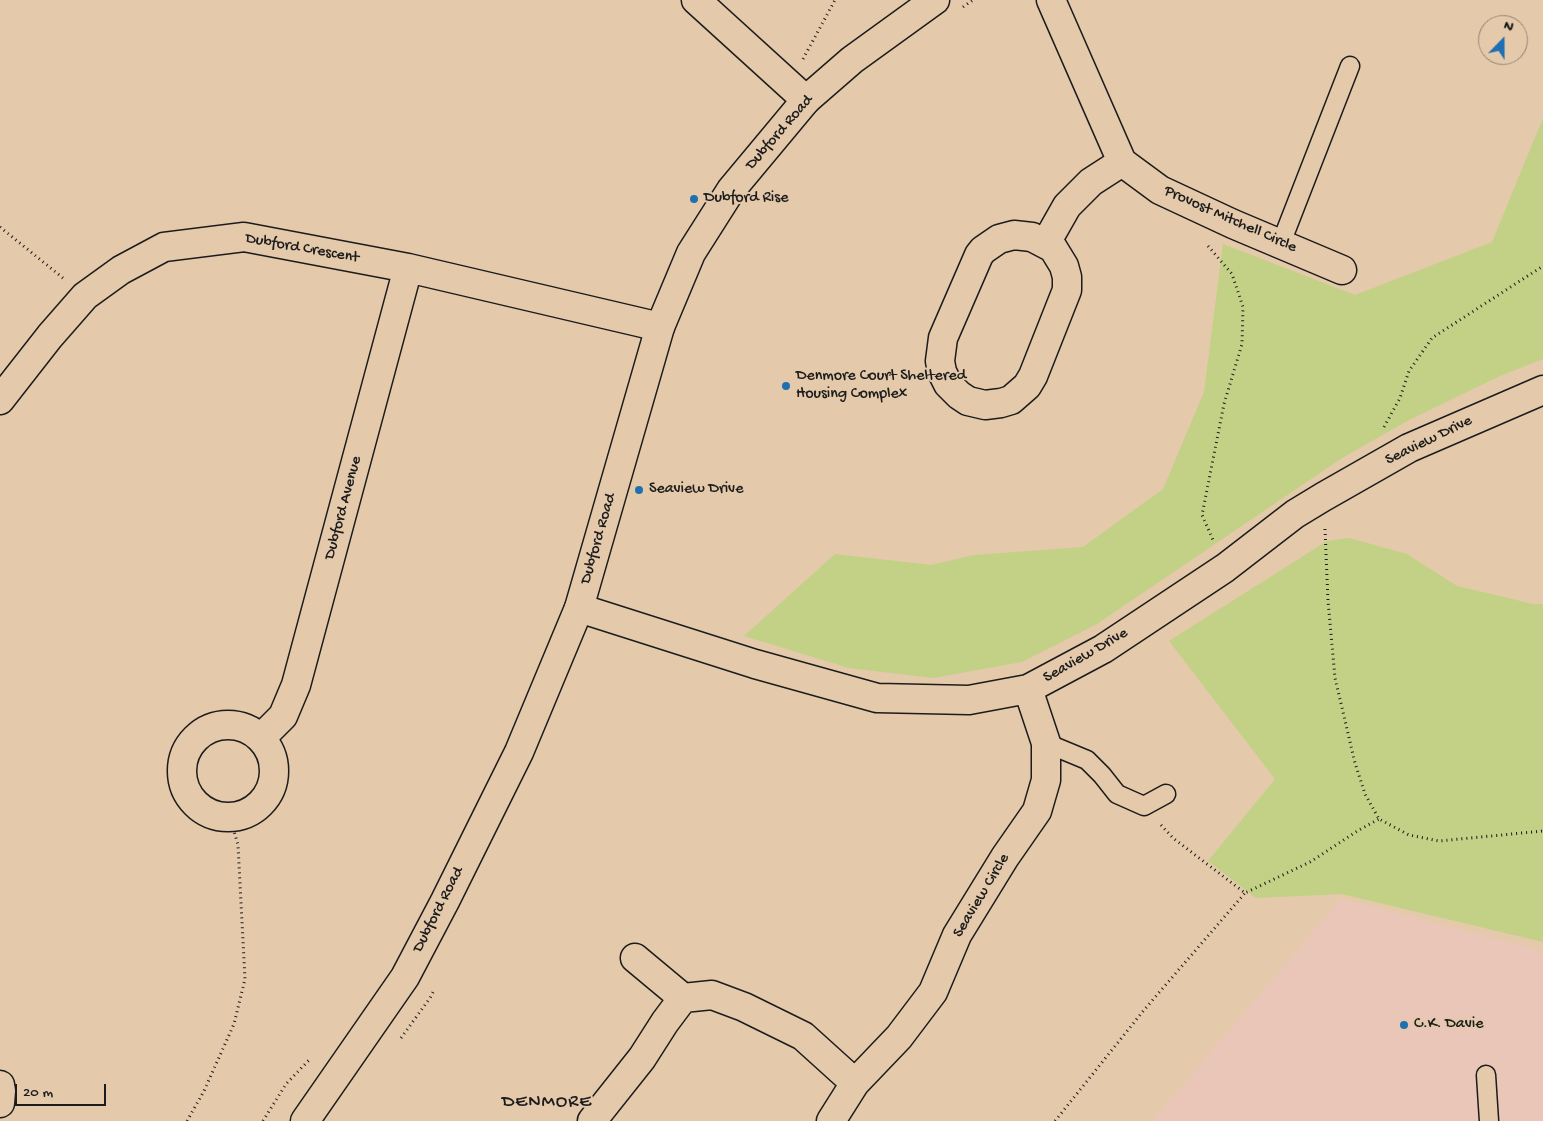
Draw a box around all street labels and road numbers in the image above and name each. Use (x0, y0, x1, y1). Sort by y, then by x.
street label: Dubford Road (742, 91, 818, 175)
street label: Provost Mitchell Circle (1160, 182, 1300, 258)
street label: Dubford Crescent (244, 230, 360, 268)
street label: Seaview Drive (1382, 412, 1476, 470)
street label: Dubford Avenue (321, 454, 367, 562)
street label: Dubford Road (577, 491, 621, 587)
street label: Seaview Drive (1040, 624, 1132, 688)
street label: Seaview Circle (949, 851, 1015, 941)
street label: Dubford Road (409, 864, 469, 956)

